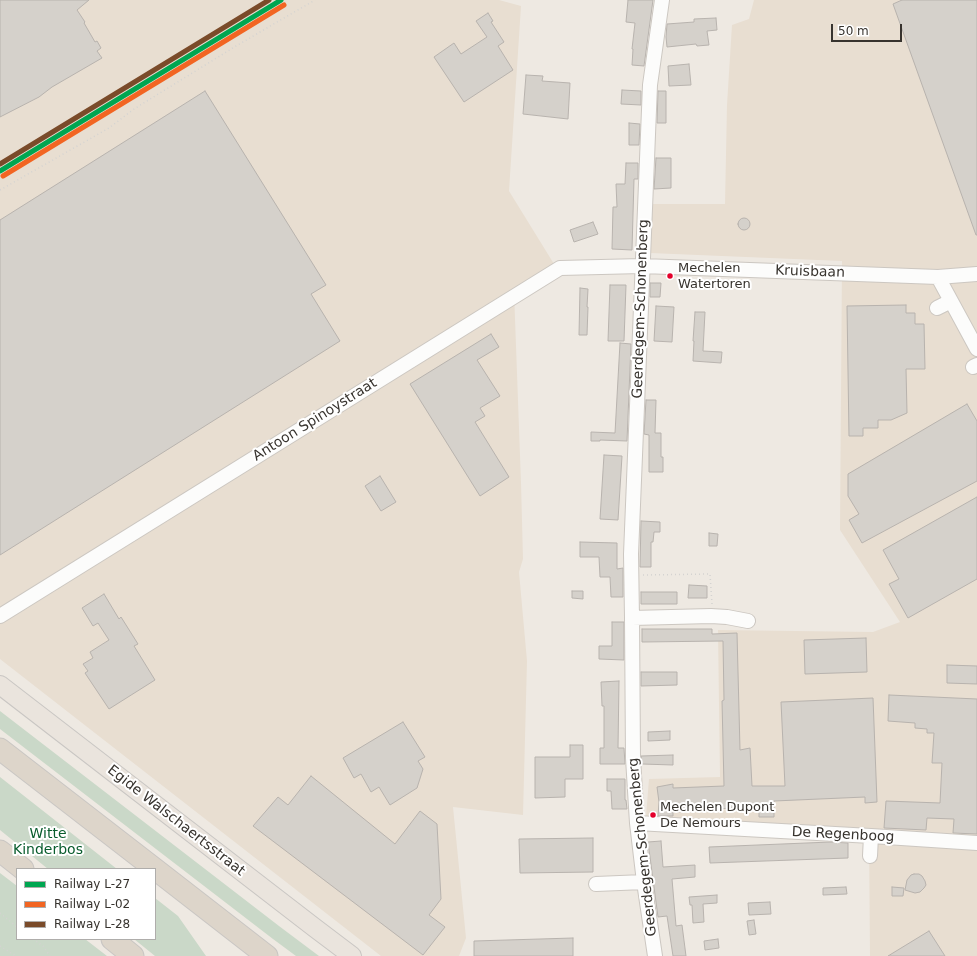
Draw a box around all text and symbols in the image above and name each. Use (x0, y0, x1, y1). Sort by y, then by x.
scale bar (833, 16, 904, 42)
text: 50 m (838, 24, 869, 38)
street label: Geerdegem-Schonenberg (629, 219, 653, 399)
place label: Mechelen Watertoren (678, 261, 751, 292)
street label: Kruisbaan (775, 262, 845, 282)
marker: Mechelen Watertoren (665, 271, 675, 281)
street label: Antoon Spinoystraat (250, 375, 380, 465)
street label: Geerdegem-Schonenberg (625, 757, 661, 937)
street label: Egide Walschaertsstraat (104, 762, 248, 880)
place label: Mechelen Dupont De Nemours (660, 800, 774, 831)
marker: Mechelen Dupont De Nemours (648, 810, 658, 820)
street label: De Regenboog (791, 824, 895, 846)
park label: Witte Kinderbos (13, 826, 83, 858)
legend (16, 868, 156, 940)
text: Railway L-27 (54, 877, 130, 891)
text: Railway L-02 (54, 897, 130, 911)
text: Railway L-28 (54, 917, 130, 931)

